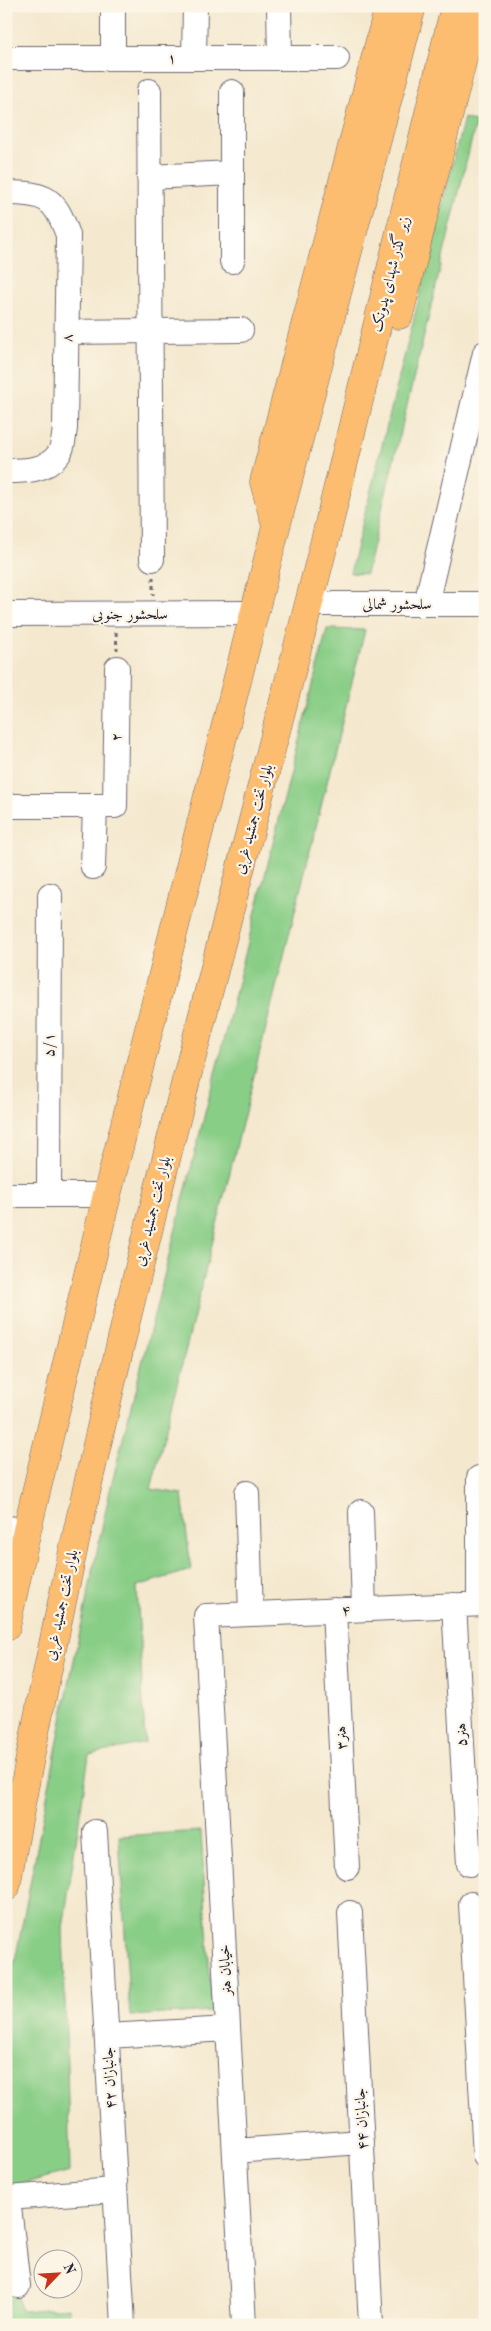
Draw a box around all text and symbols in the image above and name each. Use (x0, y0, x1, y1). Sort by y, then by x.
street label: ۱ (168, 52, 176, 67)
street label: زیر گذر شهدای پدونک (365, 214, 415, 334)
street label: ۸ (61, 334, 76, 343)
street label: سلحشور شمالی (362, 598, 432, 613)
street label: سلحشور جنوبی (92, 608, 168, 625)
street label: ۲ (110, 733, 125, 742)
street label: بلوار تخت جمشید غربی (232, 763, 278, 876)
street label: ۵/۱ (43, 1033, 58, 1057)
street label: بلوار تخت جمشید غربی (132, 1154, 176, 1268)
street label: بلوار تخت جمشید غربی (42, 1548, 84, 1663)
street label: ۴ (341, 1604, 351, 1619)
street label: هنر۵ (454, 1723, 471, 1747)
street label: هنر۳ (334, 1726, 351, 1750)
street label: خیابان هنر (218, 1944, 235, 1998)
street label: ۴۲ جانبازان (101, 2046, 120, 2109)
street label: ۴۴ جانبازان (353, 2087, 372, 2150)
north arrow (32, 2248, 82, 2298)
text: N (60, 2261, 78, 2277)

